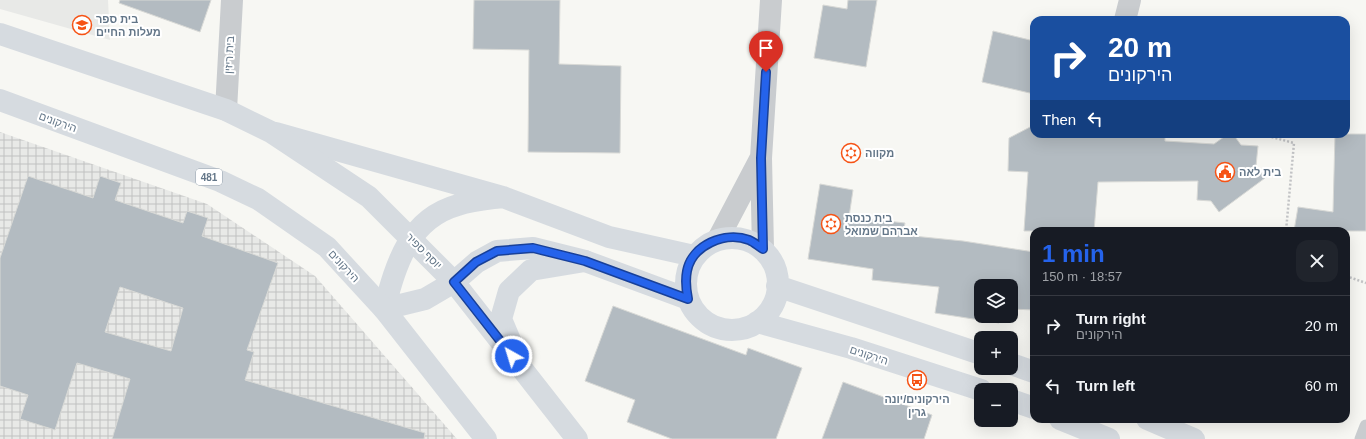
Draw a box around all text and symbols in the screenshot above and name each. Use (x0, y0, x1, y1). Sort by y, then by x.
place label: בית ספר מעלות החיים (96, 13, 161, 38)
school or university icon: בית ספר מעלות החיים (71, 14, 93, 36)
pin (749, 31, 783, 72)
icon: right (1042, 32, 1094, 84)
text: 20 m (1108, 32, 1172, 63)
street label: בית ריזין (222, 35, 236, 74)
icon: arrive (755, 37, 777, 59)
text: הירקונים (1108, 65, 1173, 85)
icon: left (1084, 108, 1106, 130)
street label: הירקונים (37, 110, 79, 134)
text: Then (1042, 111, 1076, 128)
synagogue icon: מקווה (840, 142, 862, 164)
place label: מקווה (865, 147, 894, 159)
public building icon: בית לאה (1214, 161, 1236, 183)
place label: בית לאה (1239, 166, 1281, 178)
road number: 481 (196, 169, 222, 185)
place label: בית כנסת אברהם שמואל (845, 212, 918, 237)
synagogue icon: בית כנסת אברהם שמואל (820, 213, 842, 235)
street label: יוסף ספיר (404, 231, 444, 271)
text: 1 min (1042, 240, 1105, 267)
button: close (1296, 240, 1338, 282)
street label: הירקונים (326, 247, 362, 285)
text: 150 m · 18:57 (1042, 269, 1122, 284)
map controls (974, 279, 1018, 427)
button: layers (974, 279, 1018, 323)
text: Turn right (1076, 310, 1146, 327)
icon: right (1042, 315, 1064, 337)
text: 20 m (1305, 317, 1338, 334)
text: הירקונים (1076, 327, 1123, 342)
button: + (974, 331, 1018, 375)
position arrow (491, 335, 533, 377)
street label: הירקונים (848, 343, 890, 367)
bus stop icon: הירקונים/יונה גרין (906, 369, 928, 391)
icon: left (1042, 375, 1064, 397)
text: Turn left (1076, 377, 1135, 394)
text: 60 m (1305, 377, 1338, 394)
button: − (974, 383, 1018, 427)
place label: הירקונים/יונה גרין (884, 393, 950, 418)

